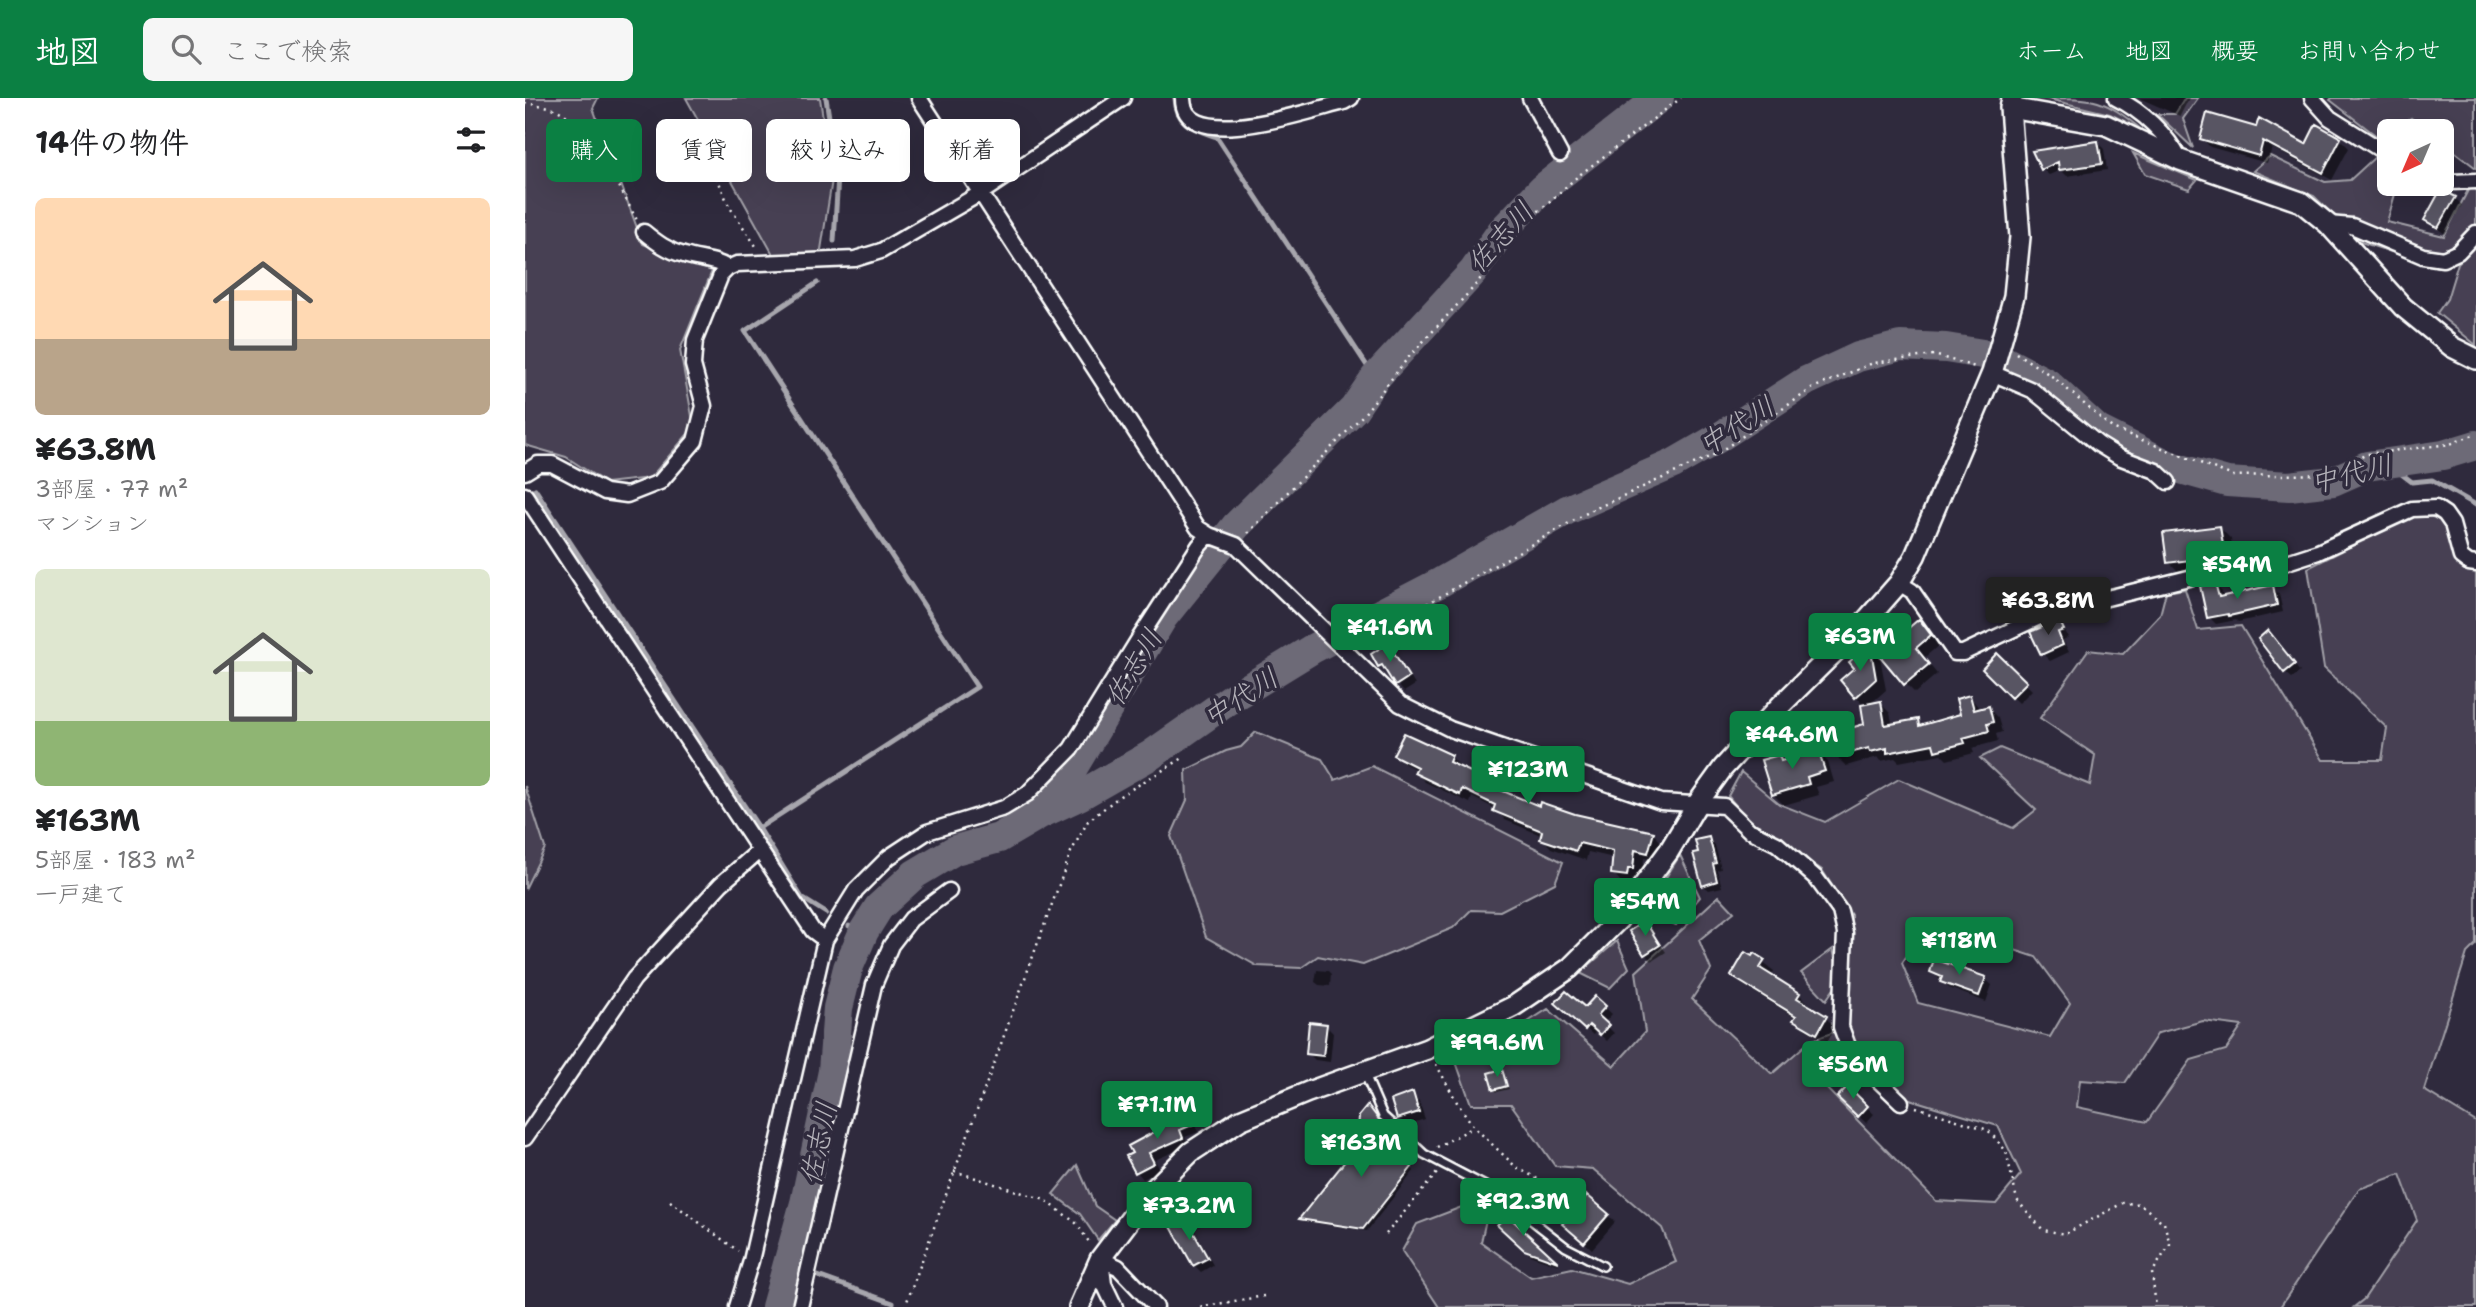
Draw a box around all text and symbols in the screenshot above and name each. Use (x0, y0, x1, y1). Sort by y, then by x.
search box (143, 18, 633, 81)
text: 地図 (35, 29, 101, 74)
icon: search (167, 30, 205, 68)
text: ここで検索 (223, 33, 353, 68)
text: ホーム (2016, 35, 2087, 67)
text: 地図 (2125, 35, 2173, 67)
text: 概要 (2211, 35, 2259, 67)
text: お問い合わせ (2297, 35, 2441, 67)
chip: 購入 (546, 119, 642, 182)
chip: 賃貸 (656, 119, 752, 182)
chip: 絞り込み (766, 119, 910, 182)
chip: 新着 (924, 119, 1020, 182)
north arrow (2377, 119, 2453, 196)
map controls (2377, 119, 2454, 196)
icon: filters (452, 121, 490, 159)
text: 14件の物件 (35, 122, 189, 163)
water label: 佐志川 (1458, 193, 1542, 281)
icon: home (200, 243, 326, 369)
water label: 中代川 (1690, 387, 1782, 463)
text: ¥63.8M (35, 429, 156, 470)
water label: 中代川 (2306, 445, 2396, 501)
text: 3部屋 · 77 m² (35, 474, 188, 504)
text: マンション (35, 508, 149, 538)
pin: ¥54M (2196, 542, 2278, 601)
text: ¥54M (2202, 549, 2272, 579)
pin: ¥63.8M (1991, 578, 2105, 637)
text: ¥63.8M (2002, 585, 2094, 615)
pin: ¥41.6M (1333, 604, 1447, 664)
text: ¥41.6M (1347, 612, 1433, 642)
icon: home (200, 614, 326, 740)
pin: ¥63M (1819, 614, 1901, 673)
water label: 佐志川 (1095, 621, 1171, 713)
text: ¥63M (1824, 621, 1896, 651)
water label: 中代川 (1194, 658, 1286, 736)
pin: ¥44.6M (1735, 712, 1849, 771)
text: ¥44.6M (1746, 719, 1838, 749)
pin: ¥123M (1479, 746, 1577, 806)
text: ¥123M (1488, 754, 1568, 784)
text: ¥163M (35, 800, 140, 841)
text: 5部屋 · 183 m² (35, 845, 196, 875)
pin: ¥54M (1604, 878, 1686, 938)
text: 一戸建て (35, 879, 127, 909)
text: ¥54M (1610, 886, 1680, 916)
pin: ¥118M (1910, 918, 2008, 977)
text: ¥118M (1921, 925, 1997, 955)
pin: ¥99.6M (1440, 1020, 1554, 1079)
text: ¥99.6M (1450, 1027, 1544, 1057)
pin: ¥56M (1812, 1042, 1894, 1101)
text: ¥56M (1818, 1049, 1888, 1079)
pin: ¥71.1M (1100, 1082, 1214, 1141)
text: ¥71.1M (1117, 1089, 1197, 1119)
water label: 佐志川 (791, 1098, 845, 1188)
pin: ¥163M (1312, 1119, 1410, 1179)
text: ¥163M (1321, 1127, 1401, 1157)
pin: ¥92.3M (1466, 1178, 1580, 1238)
pin: ¥73.2M (1132, 1182, 1246, 1242)
text: ¥92.3M (1476, 1186, 1570, 1216)
text: ¥73.2M (1143, 1190, 1235, 1220)

